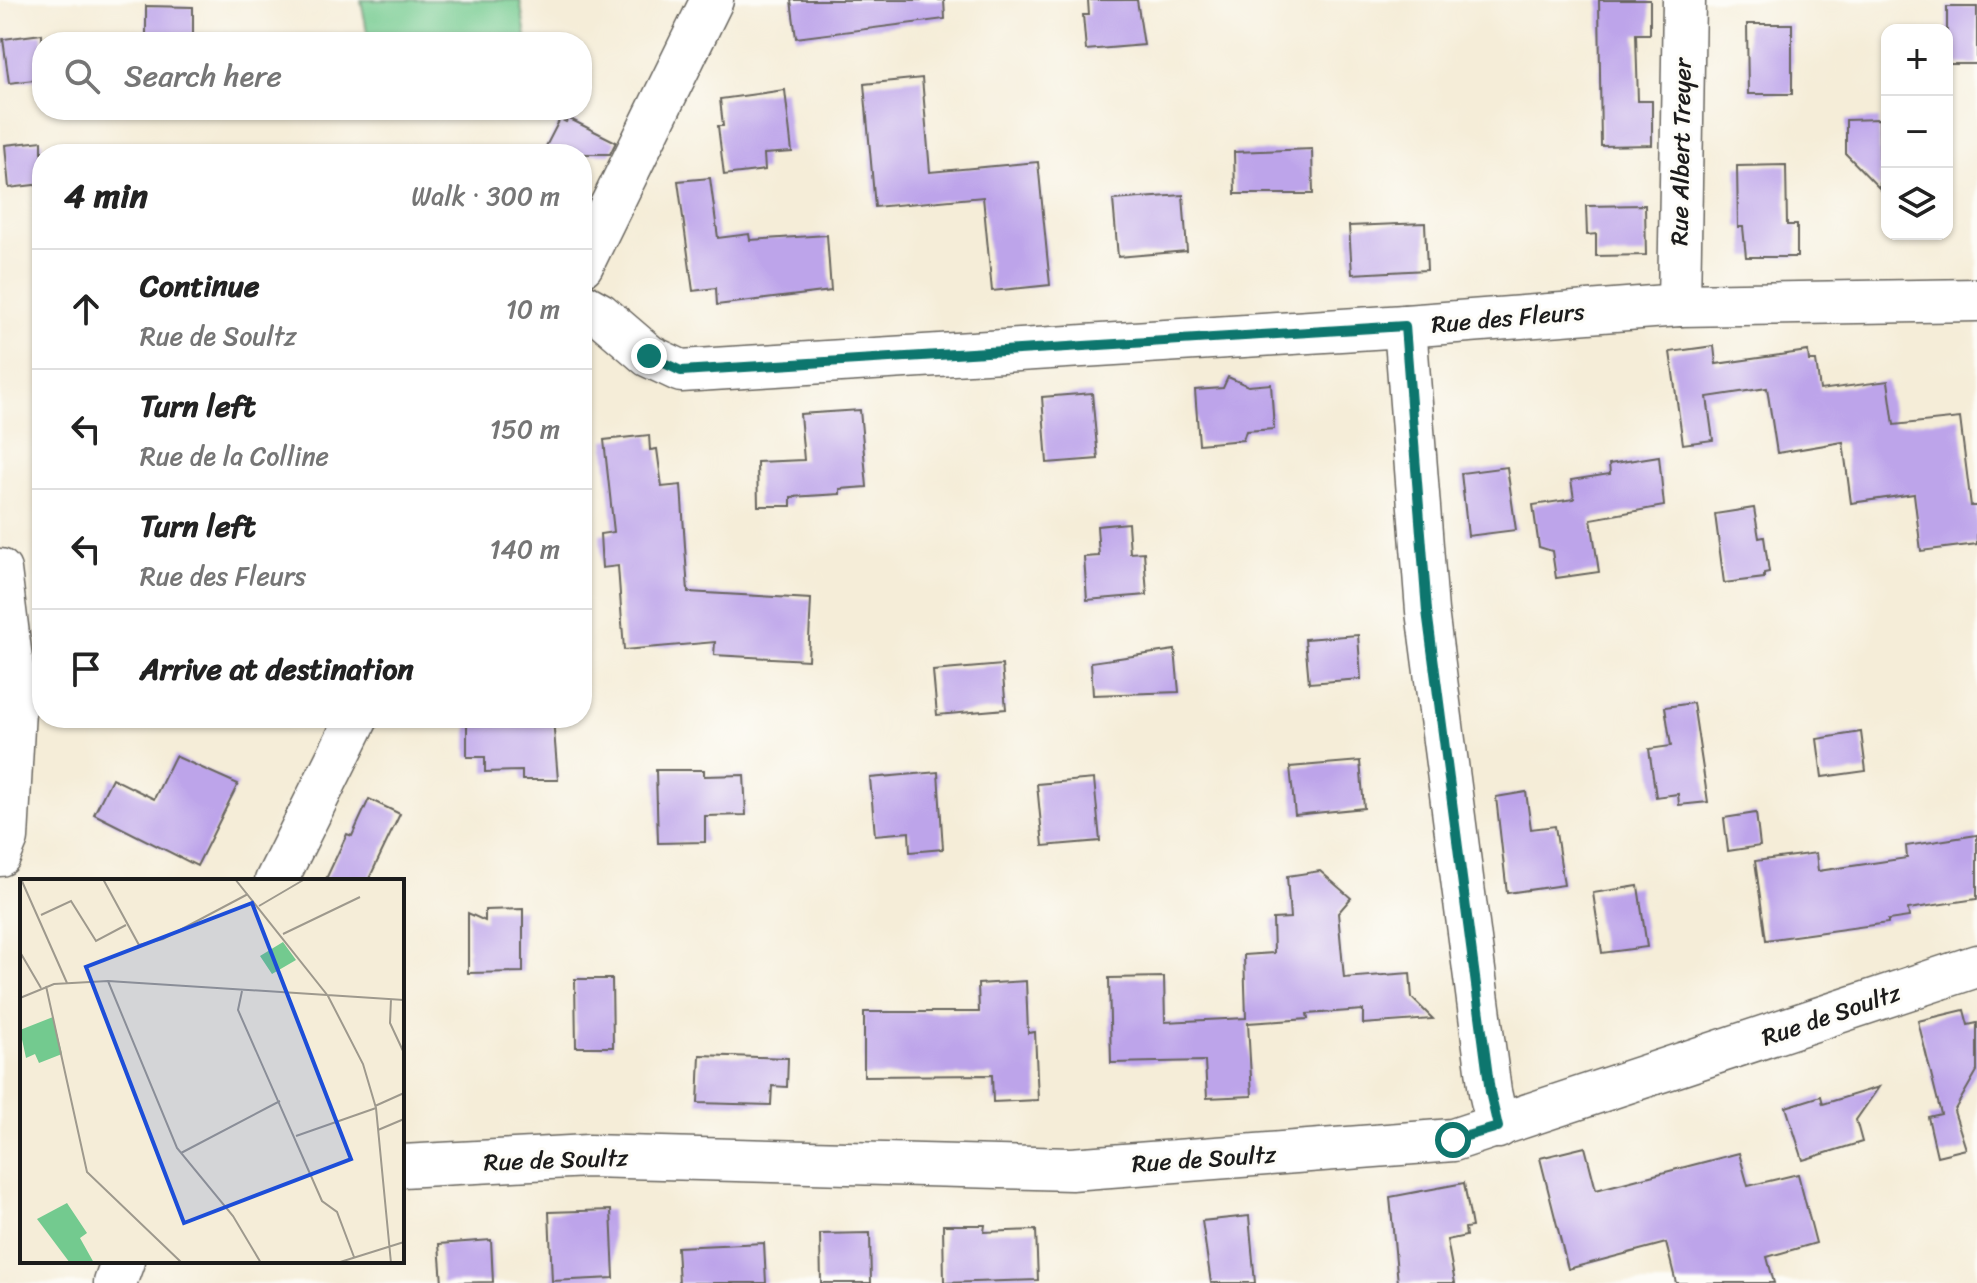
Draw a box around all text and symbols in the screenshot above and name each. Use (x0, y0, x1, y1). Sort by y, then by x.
map controls (1881, 24, 1953, 240)
button: + (1881, 24, 1953, 96)
search box (32, 32, 592, 120)
text: Search here (124, 49, 282, 103)
icon: search (60, 54, 104, 98)
street label: Rue Albert Treyer (1658, 56, 1704, 246)
button: − (1881, 96, 1953, 168)
text: 4 min (64, 166, 148, 226)
button: layers (1881, 168, 1953, 240)
text: Walk · 300 m (411, 173, 560, 219)
text: Continue (140, 259, 259, 313)
text: 10 m (506, 286, 560, 332)
icon: ahead (64, 287, 108, 331)
street label: Rue des Fleurs (1430, 290, 1586, 346)
text: Rue de Soultz (140, 313, 297, 359)
route end (631, 338, 667, 374)
text: Turn left (140, 379, 256, 433)
text: 150 m (490, 406, 560, 452)
icon: left (64, 407, 108, 451)
text: Rue de la Colline (140, 433, 329, 479)
text: Turn left (140, 499, 256, 553)
text: 140 m (489, 526, 560, 572)
icon: left (64, 527, 108, 571)
text: Rue des Fleurs (140, 553, 306, 599)
text: Arrive at destination (140, 642, 414, 696)
icon: arrive (64, 647, 108, 691)
inset map (20, 879, 404, 1263)
street label: Rue de Soultz (1756, 971, 1907, 1058)
route start (1435, 1122, 1471, 1158)
street label: Rue de Soultz (1130, 1133, 1278, 1185)
street label: Rue de Soultz (483, 1136, 630, 1184)

